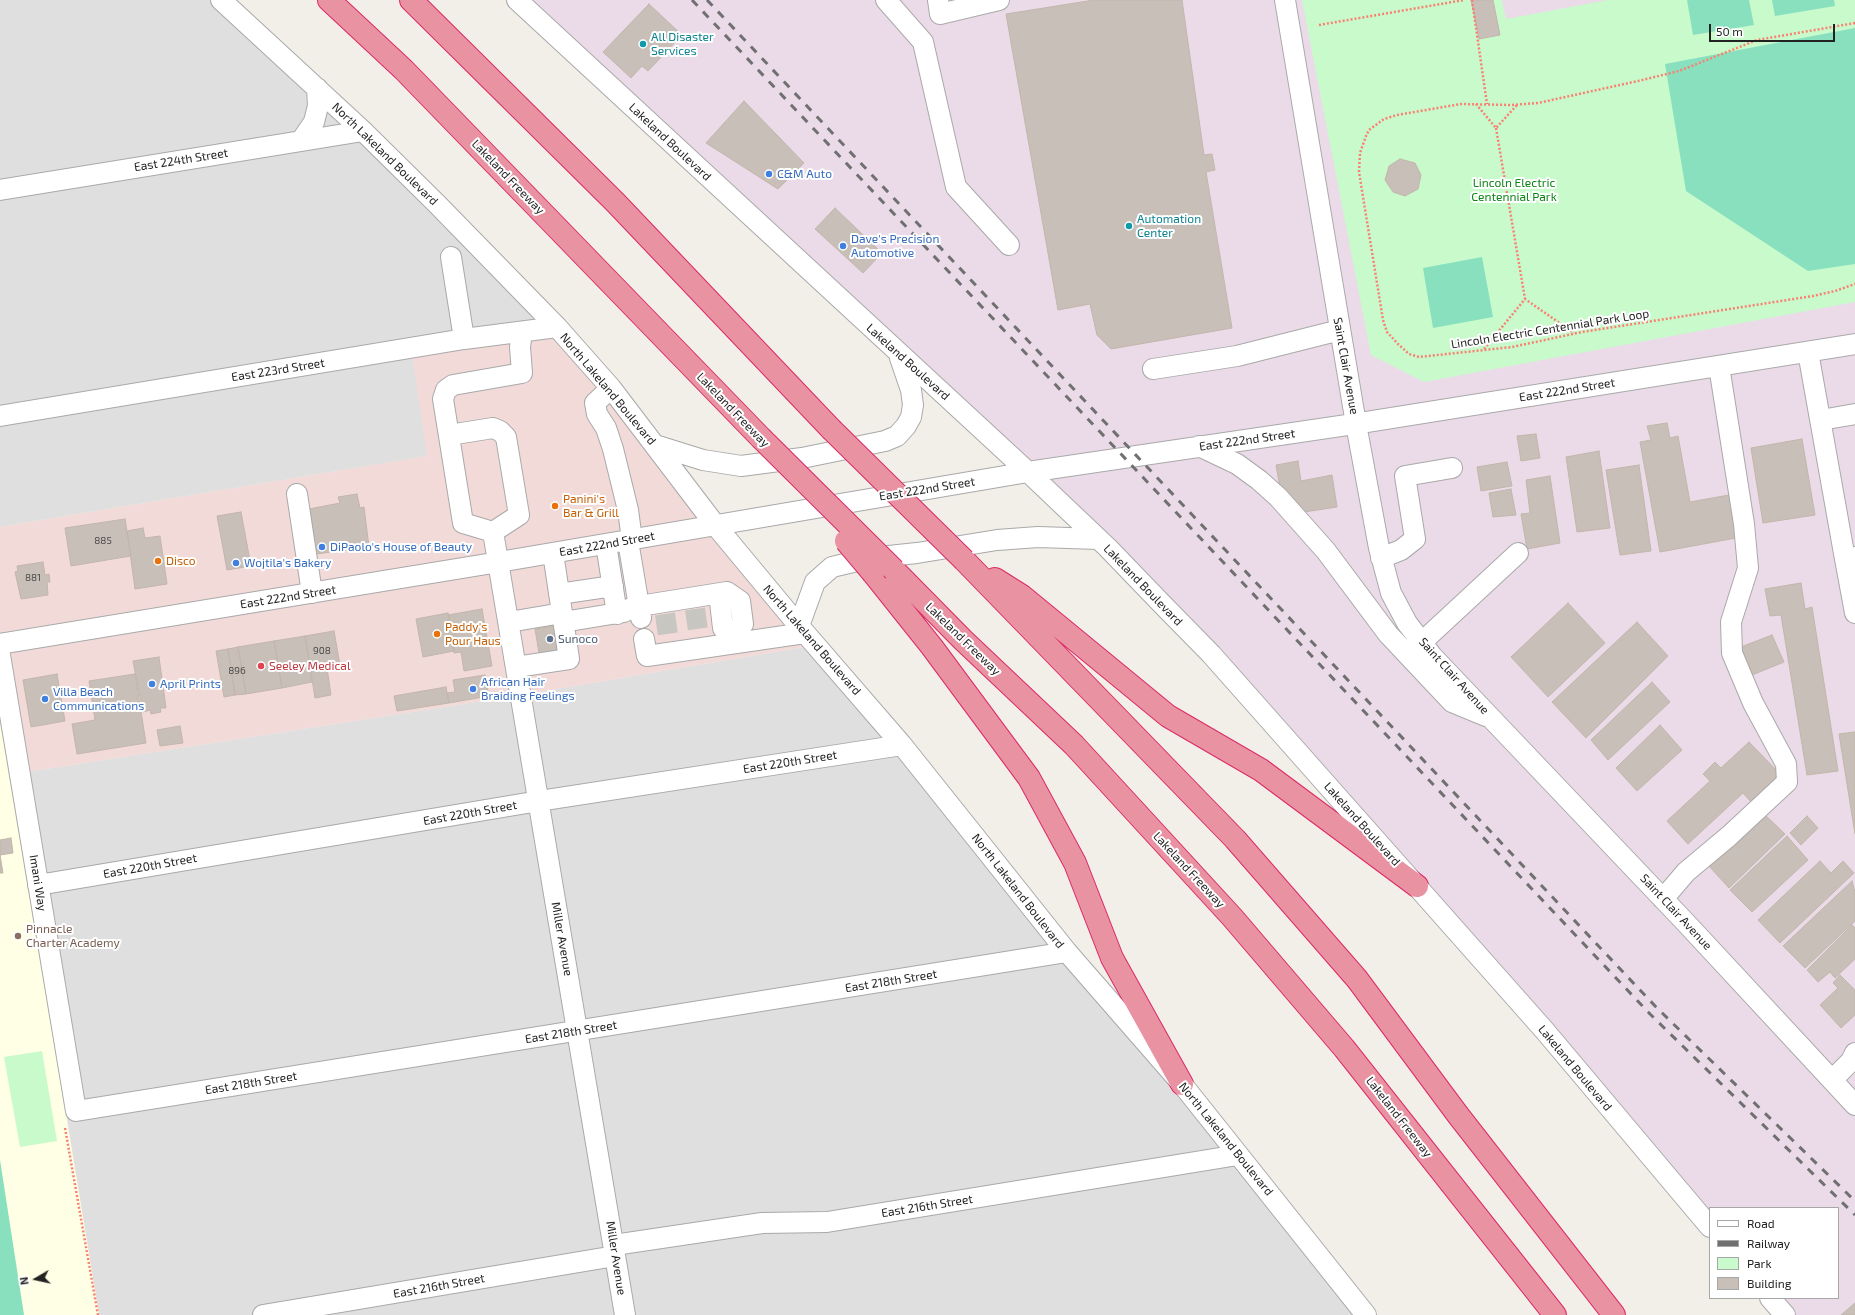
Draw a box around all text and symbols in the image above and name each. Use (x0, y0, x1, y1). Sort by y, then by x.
scale bar (1711, 16, 1837, 42)
text: 50 m (1716, 24, 1743, 38)
place label: All Disaster Services (651, 30, 714, 58)
marker: All Disaster Services (638, 39, 648, 49)
street label: North Lakeland Boulevard (329, 100, 441, 208)
street label: Lakeland Boulevard (626, 100, 714, 184)
street label: Lakeland Freeway (469, 137, 547, 217)
street label: East 224th Street (133, 145, 229, 175)
place label: C&M Auto (777, 167, 832, 181)
marker: C&M Auto (764, 169, 774, 179)
park label: Lincoln Electric Centennial Park (1471, 176, 1557, 204)
place label: Automation Center (1137, 212, 1201, 240)
marker: Automation Center (1124, 221, 1134, 231)
place label: Dave's Precision Automotive (851, 232, 939, 260)
marker: Dave's Precision Automotive (838, 241, 848, 251)
street label: Lincoln Electric Centennial Park Loop (1450, 306, 1650, 352)
street label: Saint Clair Avenue (1330, 316, 1362, 416)
street label: Lakeland Boulevard (863, 321, 953, 403)
street label: North Lakeland Boulevard (557, 330, 659, 448)
street label: East 223rd Street (230, 356, 326, 384)
street label: Lakeland Freeway (694, 370, 772, 450)
street label: East 222nd Street (1518, 375, 1616, 405)
street label: East 222nd Street (1198, 426, 1296, 454)
street label: East 222nd Street (878, 474, 976, 504)
place label: Panini's Bar & Grill (563, 492, 619, 520)
marker: Panini's Bar & Grill (550, 501, 560, 511)
street label: East 222nd Street (558, 529, 656, 559)
house number: 885 (94, 535, 112, 547)
place label: DiPaolo's House of Beauty (330, 540, 472, 554)
street label: Lakeland Boulevard (1101, 541, 1185, 629)
marker: DiPaolo's House of Beauty (317, 542, 327, 552)
place label: Disco (166, 554, 196, 568)
marker: Disco (153, 556, 163, 566)
place label: Wojtila's Bakery (244, 556, 331, 570)
marker: Wojtila's Bakery (231, 558, 241, 568)
house number: 881 (25, 572, 41, 584)
street label: East 222nd Street (239, 582, 337, 612)
street label: North Lakeland Boulevard (760, 582, 864, 698)
street label: Lakeland Freeway (923, 600, 1003, 678)
place label: Paddy's Pour Haus (445, 620, 501, 648)
marker: Paddy's Pour Haus (432, 629, 442, 639)
place label: Sunoco (558, 632, 598, 646)
marker: Sunoco (545, 634, 555, 644)
street label: Saint Clair Avenue (1416, 635, 1492, 717)
house number: 908 (313, 645, 331, 657)
place label: Seeley Medical (269, 659, 350, 673)
marker: Seeley Medical (256, 661, 266, 671)
house number: 896 (228, 665, 246, 677)
place label: African Hair Braiding Feelings (481, 675, 574, 703)
place label: April Prints (160, 677, 221, 691)
marker: April Prints (147, 679, 157, 689)
marker: African Hair Braiding Feelings (468, 684, 478, 694)
place label: Villa Beach Communications (53, 685, 144, 713)
marker: Villa Beach Communications (40, 694, 50, 704)
street label: East 220th Street (742, 747, 838, 777)
street label: Lakeland Boulevard (1321, 779, 1403, 869)
street label: East 220th Street (422, 798, 518, 828)
street label: Lakeland Freeway (1150, 829, 1228, 911)
street label: North Lakeland Boulevard (969, 831, 1067, 951)
street label: East 220th Street (102, 851, 198, 881)
street label: Imani Way (26, 854, 50, 912)
street label: Saint Clair Avenue (1637, 871, 1715, 953)
street label: Miller Avenue (548, 901, 576, 977)
place label: Pinnacle Charter Academy (26, 922, 120, 950)
marker: Pinnacle Charter Academy (13, 931, 23, 941)
street label: East 218th Street (844, 967, 938, 995)
street label: East 218th Street (524, 1018, 618, 1046)
street label: Lakeland Boulevard (1535, 1022, 1615, 1114)
street label: East 218th Street (204, 1069, 298, 1097)
street label: Lakeland Freeway (1363, 1074, 1435, 1160)
street label: North Lakeland Boulevard (1176, 1079, 1276, 1199)
street label: East 216th Street (880, 1192, 974, 1220)
legend (1709, 1207, 1839, 1299)
text: Road (1747, 1216, 1775, 1230)
street label: Miller Avenue (603, 1220, 629, 1296)
text: Railway (1747, 1236, 1790, 1250)
text: Park (1747, 1256, 1772, 1270)
north arrow (16, 1259, 56, 1299)
street label: East 216th Street (392, 1271, 486, 1301)
text: N (17, 1276, 31, 1286)
text: Building (1747, 1276, 1791, 1290)

